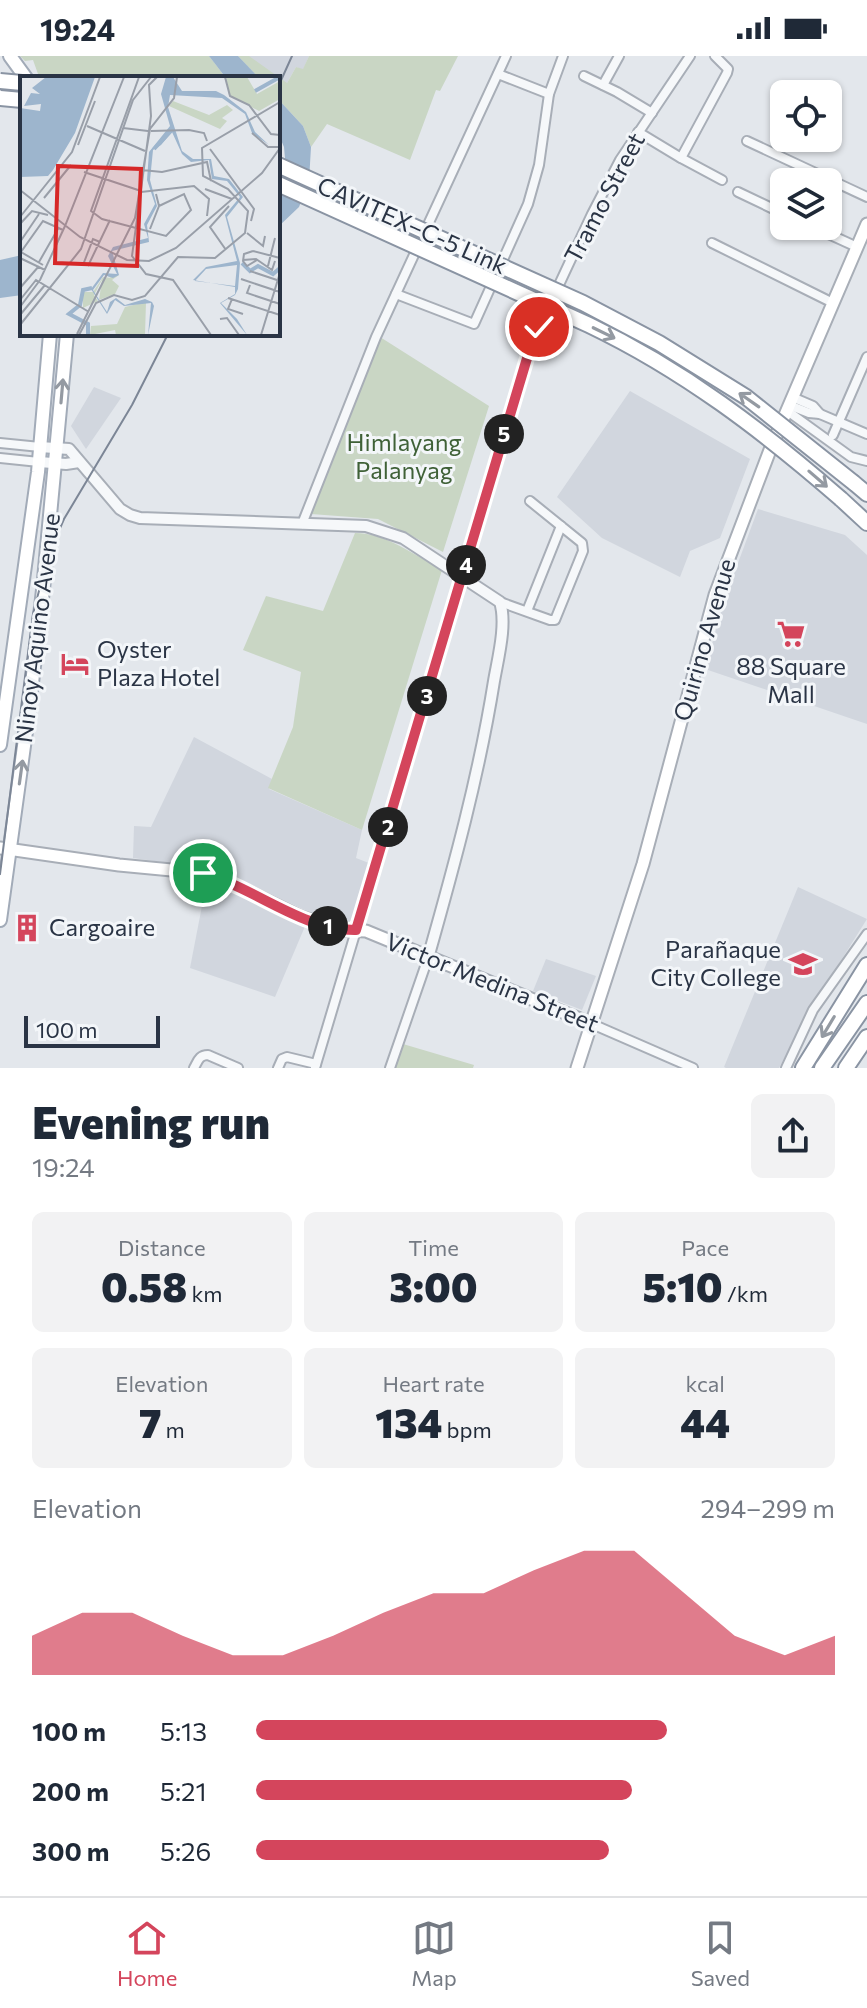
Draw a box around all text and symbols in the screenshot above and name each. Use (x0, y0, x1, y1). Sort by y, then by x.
text: 19:24 (40, 10, 115, 47)
inset map (20, 76, 280, 336)
map controls (770, 80, 842, 240)
button: locate (770, 80, 842, 152)
street label: Tramo Street (557, 127, 650, 267)
button: layers (770, 168, 842, 240)
street label: CAVITEX–C-5 Link (313, 170, 512, 279)
pin (505, 293, 573, 361)
icon: check (517, 305, 561, 349)
one-way arrow (591, 325, 615, 341)
one-way arrow (55, 378, 70, 405)
one-way arrow (739, 392, 761, 408)
pin: 5 (484, 414, 524, 454)
text: 5 (498, 420, 510, 447)
park label: Himlayang Palanyag (347, 427, 461, 484)
one-way arrow (807, 470, 827, 488)
street label: Ninoy Aquino Avenue (8, 511, 65, 744)
pin: 4 (446, 545, 486, 585)
text: 4 (459, 551, 473, 578)
street label: Quirino Avenue (667, 555, 741, 724)
supermarket icon: 88 Square Mall (776, 619, 806, 649)
place label: Oyster Plaza Hotel (97, 634, 220, 691)
hotel icon: Oyster Plaza Hotel (60, 649, 90, 679)
place label: 88 Square Mall (736, 651, 846, 708)
pin: 3 (407, 676, 447, 716)
text: 3 (421, 682, 433, 709)
one-way arrow (14, 760, 29, 785)
pin: 2 (368, 807, 408, 847)
text: 2 (382, 813, 394, 840)
pin (169, 839, 237, 907)
icon: arrive (181, 851, 225, 895)
pin: 1 (308, 906, 348, 946)
place label: Cargoaire (49, 912, 155, 941)
text: 1 (323, 912, 333, 939)
building icon: Cargoaire (12, 913, 42, 943)
street label: Victor Medina Street (382, 926, 603, 1038)
place label: Parañaque City College (650, 934, 781, 991)
school or university icon: Parañaque City College (788, 949, 818, 979)
scale bar (24, 1012, 160, 1048)
one-way arrow (820, 1015, 836, 1038)
text: 100 m (36, 1016, 98, 1043)
text: Evening run (32, 1094, 270, 1148)
button: share (751, 1094, 835, 1178)
text: 19:24 (32, 1151, 95, 1182)
text: Distance (118, 1234, 206, 1261)
text: Time (408, 1234, 459, 1261)
text: Pace (681, 1234, 729, 1261)
text: 0.58 (101, 1261, 187, 1310)
text: 3:00 (389, 1261, 478, 1310)
text: 5:10 (642, 1261, 723, 1310)
text: km (187, 1280, 223, 1307)
text: /km (723, 1280, 768, 1307)
text: Elevation (115, 1370, 208, 1397)
text: Heart rate (382, 1370, 485, 1397)
text: kcal (685, 1370, 725, 1397)
text: 7 (139, 1397, 161, 1446)
text: 134 (375, 1397, 442, 1446)
text: 44 (680, 1397, 730, 1446)
text: m (161, 1416, 185, 1443)
text: bpm (442, 1416, 492, 1443)
text: Elevation (32, 1492, 142, 1523)
text: 294–299 m (700, 1492, 835, 1523)
text: 100 m (32, 1715, 106, 1746)
text: 5:13 (160, 1715, 207, 1746)
text: 200 m (32, 1775, 109, 1806)
text: 5:21 (160, 1775, 207, 1806)
text: 300 m (32, 1835, 109, 1866)
text: 5:26 (160, 1835, 211, 1866)
tab: Home (117, 1916, 177, 1991)
tab: Map (411, 1916, 457, 1991)
tab: Saved (691, 1916, 750, 1991)

